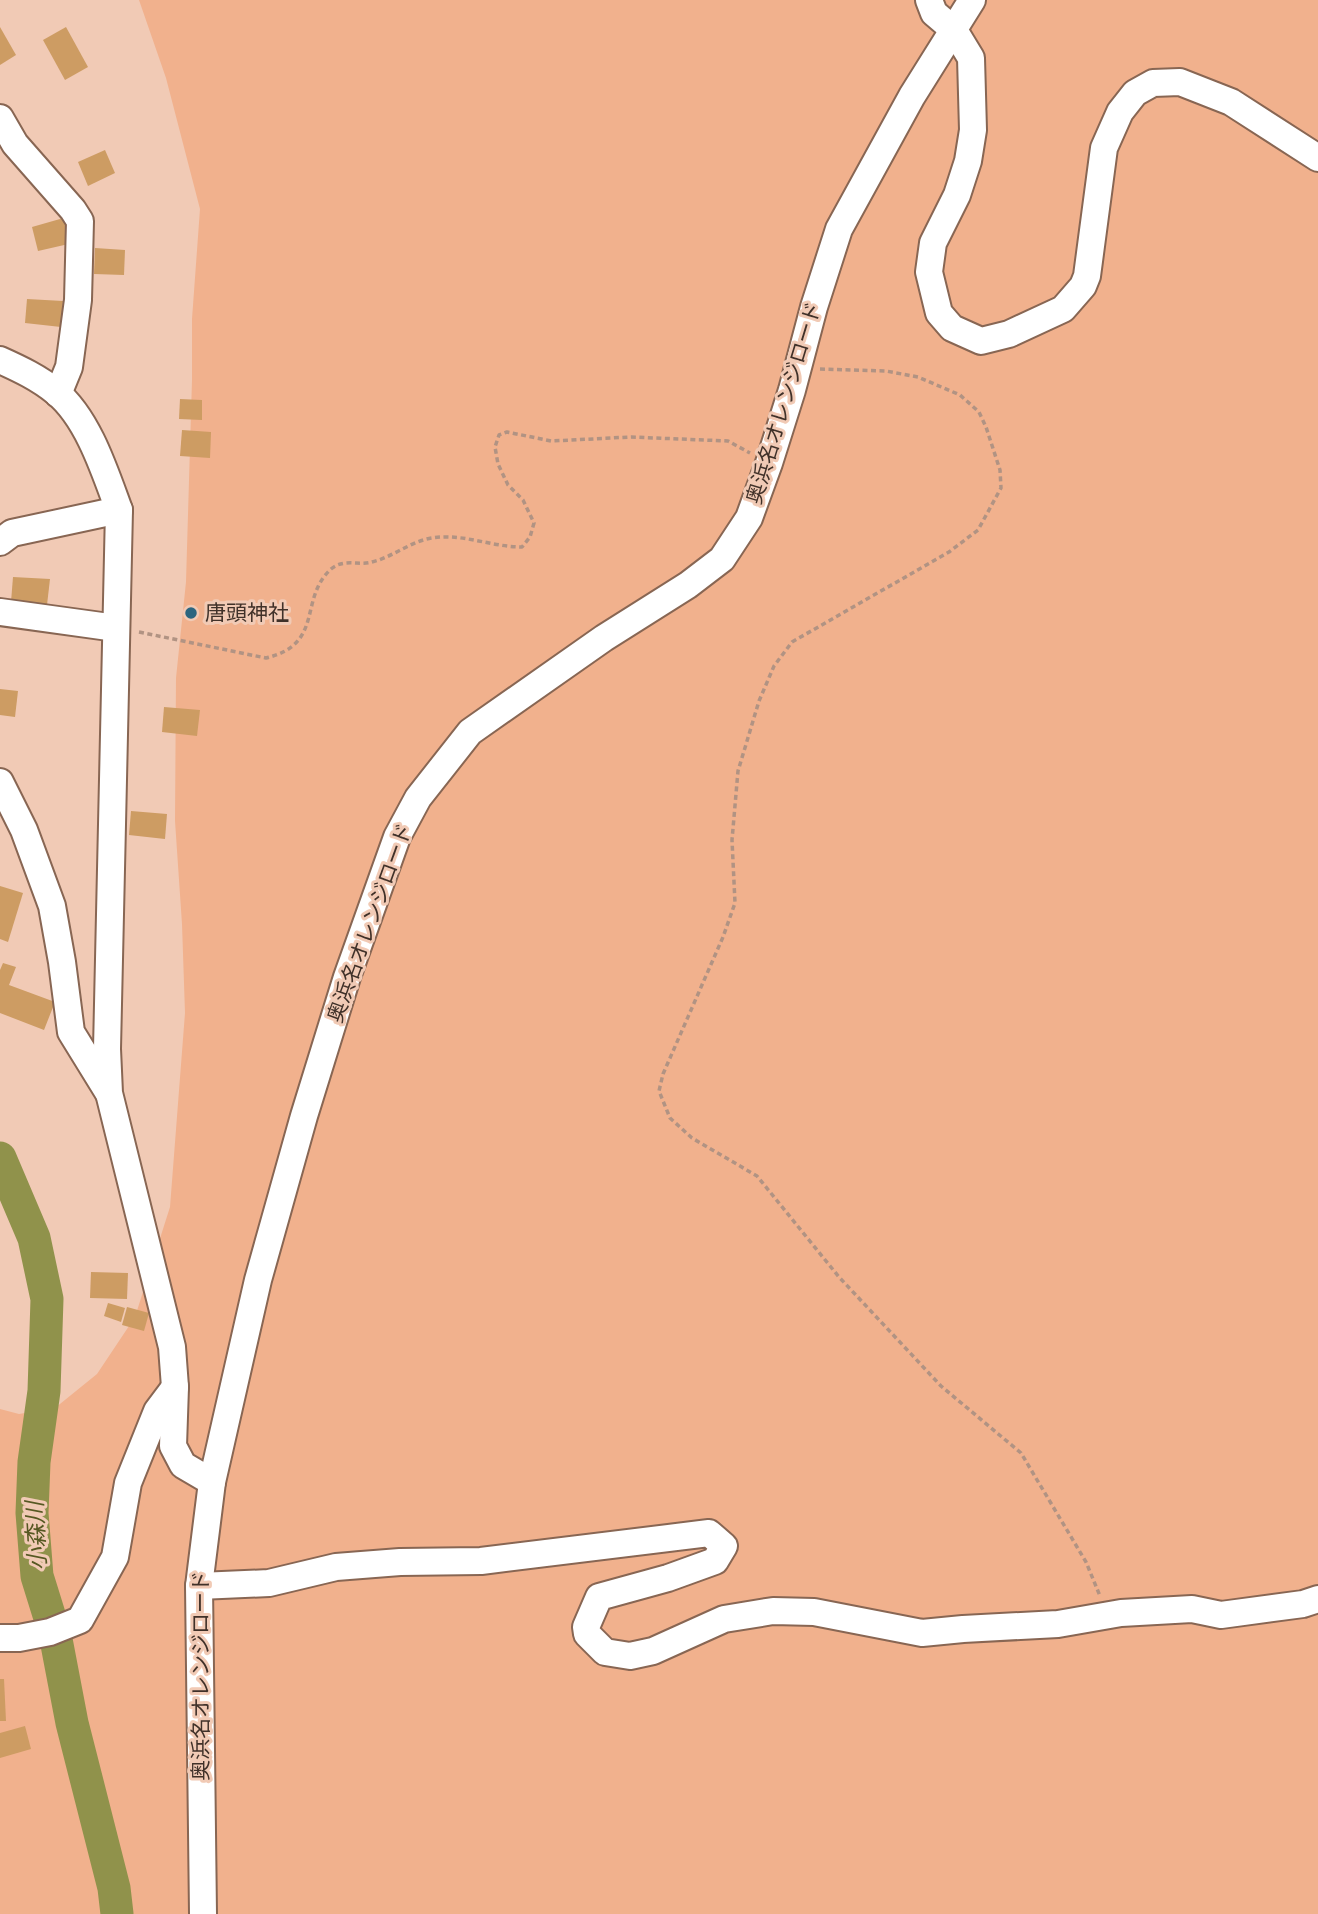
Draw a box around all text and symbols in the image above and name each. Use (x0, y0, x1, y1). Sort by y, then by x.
street label: 奥浜名オレンジロード (739, 298, 831, 508)
place label: 唐頭神社 (205, 598, 289, 630)
marker: 唐頭神社 (183, 605, 199, 621)
street label: 奥浜名オレンジロード (320, 819, 422, 1027)
water label: 小森川 (18, 1498, 57, 1571)
street label: 奥浜名オレンジロード (186, 1571, 218, 1781)

